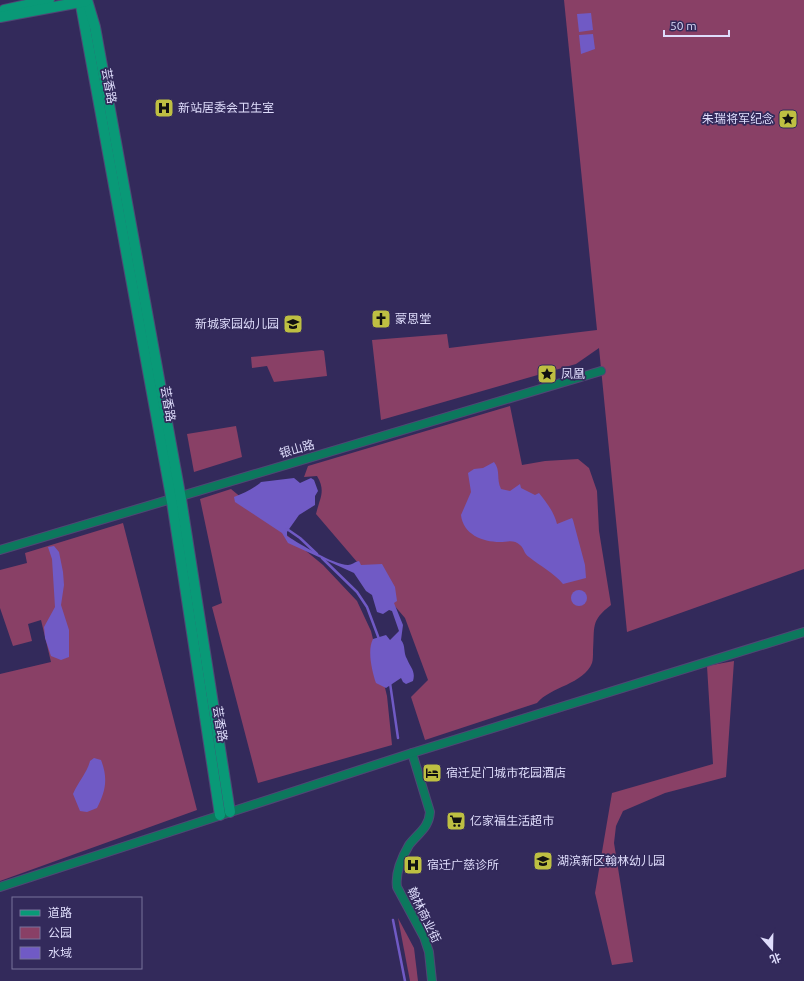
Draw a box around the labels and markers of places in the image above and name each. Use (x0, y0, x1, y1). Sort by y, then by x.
hospital icon: 新站居委会卫生室 (153, 97, 175, 119)
place label: 新站居委会卫生室 (178, 101, 274, 114)
place icon: 朱瑞将军纪念 (777, 108, 799, 130)
place label: 朱瑞将军纪念 (702, 112, 774, 125)
church icon: 蒙恩堂 (370, 308, 392, 330)
place label: 蒙恩堂 (395, 312, 431, 325)
school or university icon: 新城家园幼儿园 (282, 313, 304, 335)
place label: 新城家园幼儿园 (195, 317, 279, 330)
place icon: 凤凰 (536, 363, 558, 385)
place label: 凤凰 (561, 367, 585, 380)
hotel icon: 宿迁足门城市花园酒店 (421, 762, 443, 784)
place label: 宿迁足门城市花园酒店 (446, 766, 566, 779)
supermarket icon: 亿家福生活超市 (445, 810, 467, 832)
place label: 亿家福生活超市 (470, 814, 554, 827)
school or university icon: 湖滨新区翰林幼儿园 (532, 850, 554, 872)
hospital icon: 宿迁广慈诊所 (402, 854, 424, 876)
place label: 湖滨新区翰林幼儿园 (557, 854, 665, 867)
place label: 宿迁广慈诊所 (427, 858, 499, 871)

